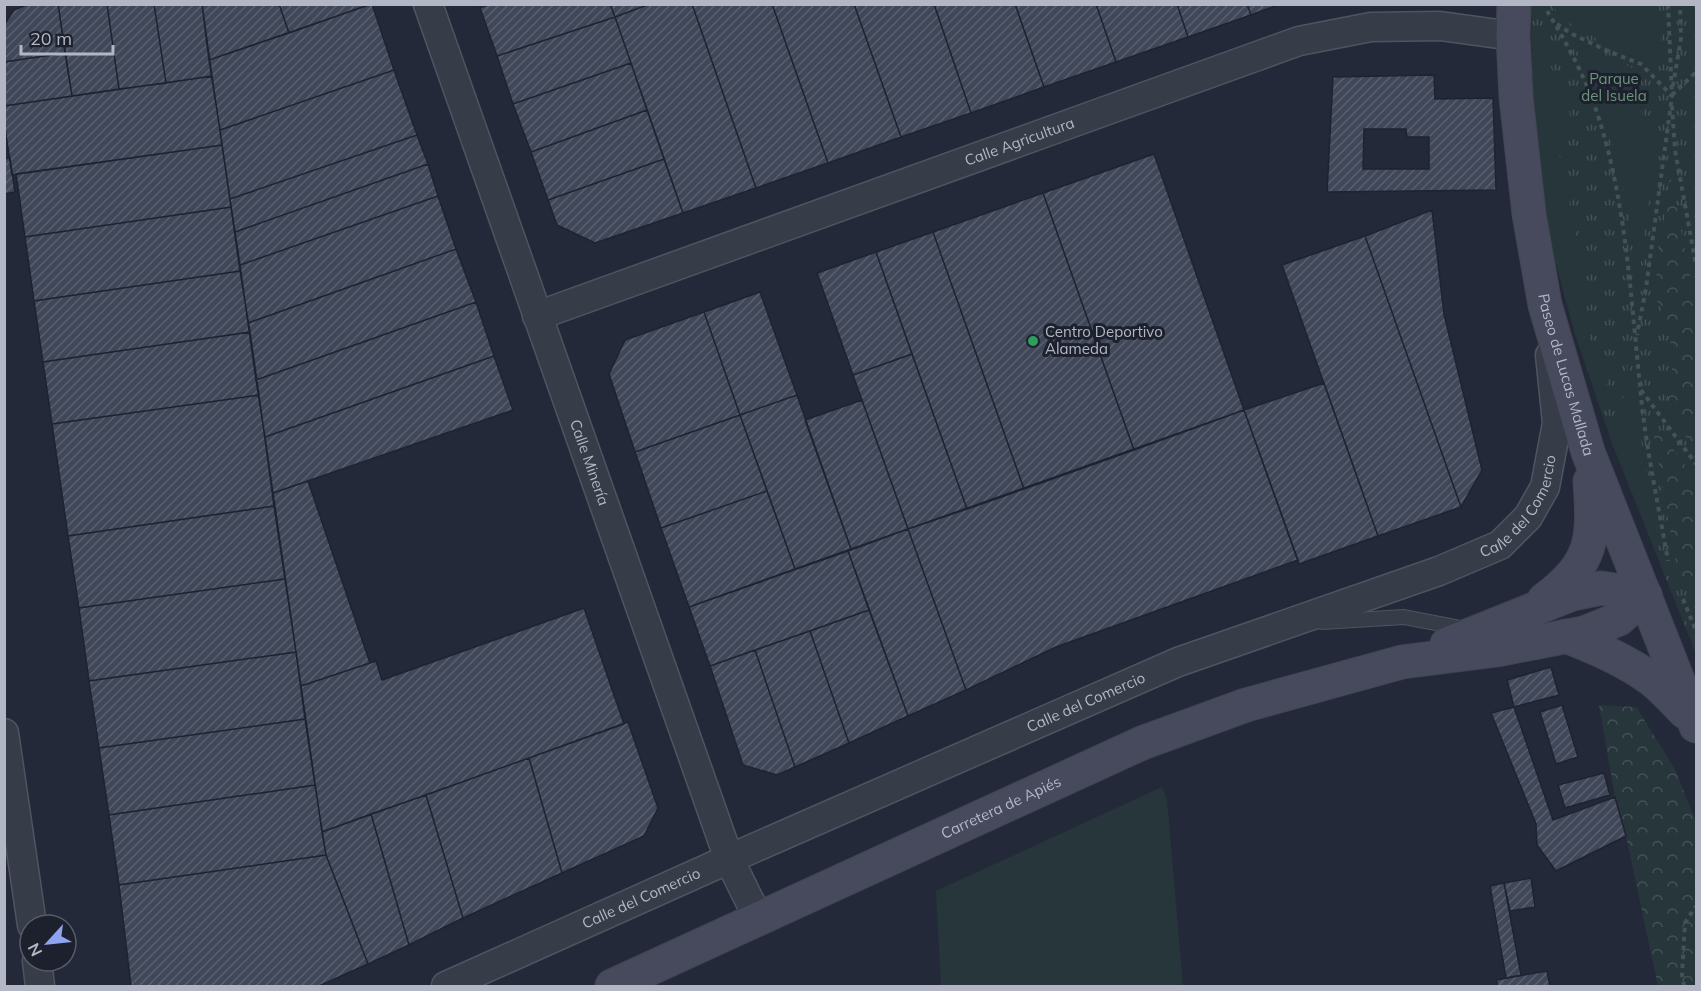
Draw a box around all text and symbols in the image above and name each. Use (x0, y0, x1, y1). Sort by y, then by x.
scale bar (21, 18, 112, 56)
text: 20 m (30, 27, 72, 50)
park label: Parque del Isuela (1581, 69, 1647, 105)
street label: Calle Agricultura (962, 113, 1077, 170)
street label: Paseo de Lucas Mallada (1534, 292, 1599, 458)
place label: Centro Deportivo Alameda (1045, 322, 1163, 358)
marker: Centro Deportivo Alameda (1026, 334, 1040, 348)
street label: Calle Minería (566, 417, 614, 508)
street label: Calle del Comercio (1477, 453, 1560, 562)
street label: Calle del Comercio (1024, 668, 1148, 736)
street label: Carretera de Apiés (938, 771, 1064, 843)
street label: Calle del Comercio (579, 863, 703, 933)
north arrow (18, 913, 78, 973)
text: N (23, 940, 46, 960)

